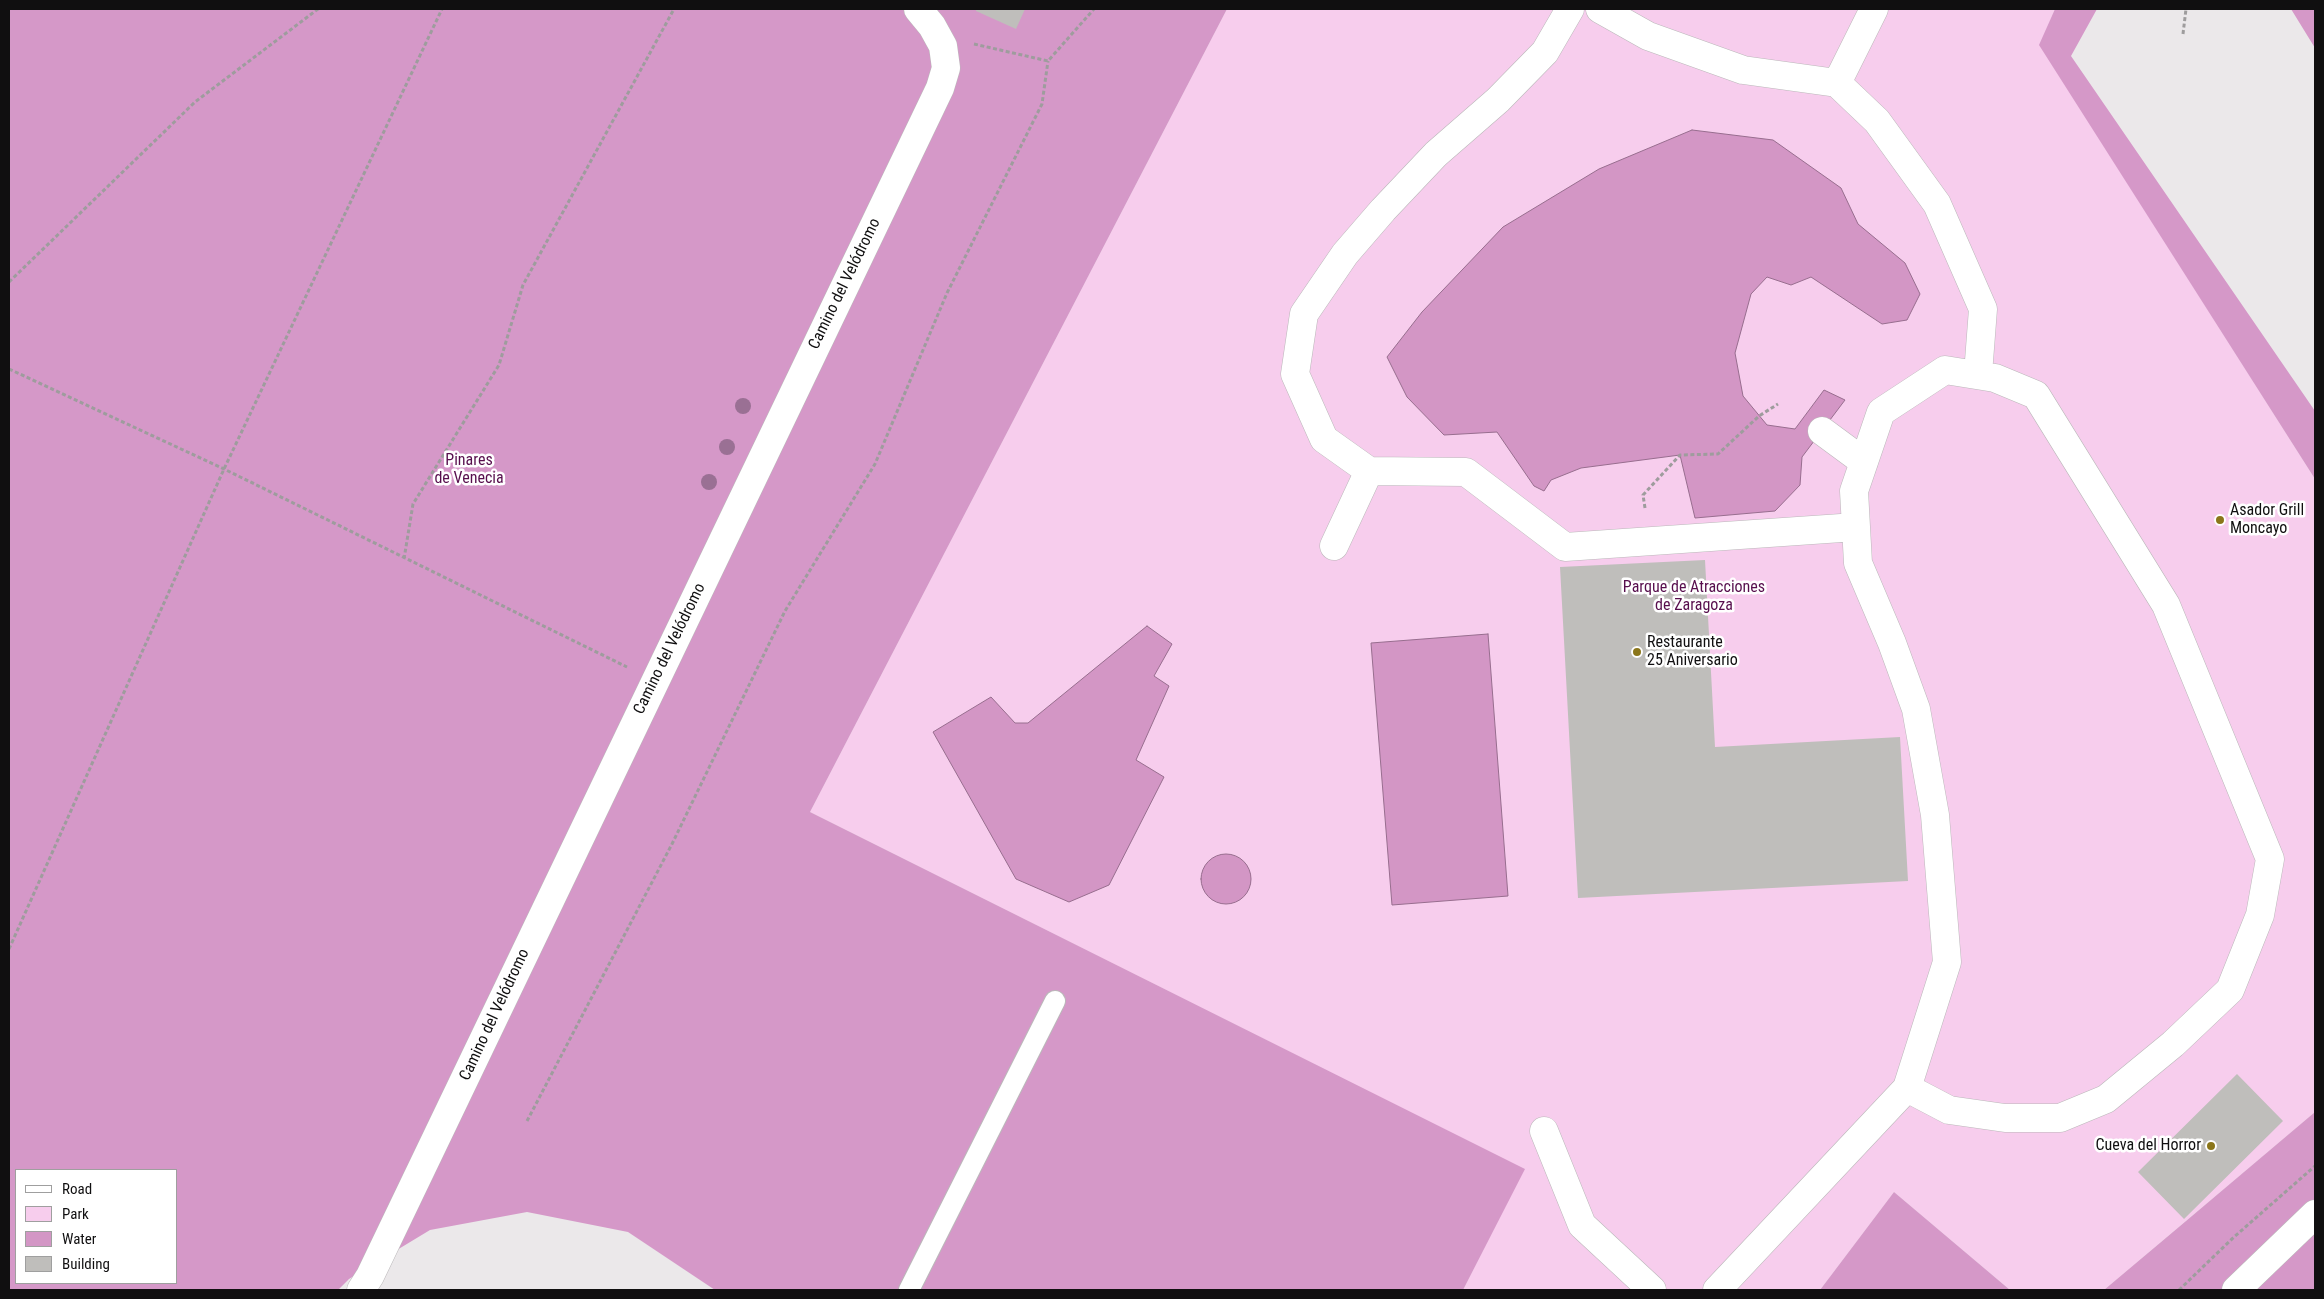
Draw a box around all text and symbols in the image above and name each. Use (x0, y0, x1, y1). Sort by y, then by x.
street label: Camino del Velódromo (805, 215, 885, 353)
park label: Pinares de Venecia (434, 451, 504, 489)
place label: Asador Grill Moncayo (2230, 501, 2304, 539)
marker: Asador Grill Moncayo (2214, 514, 2226, 526)
park label: Parque de Atracciones de Zaragoza (1623, 578, 1765, 616)
street label: Camino del Velódromo (630, 580, 710, 718)
place label: Restaurante 25 Aniversario (1647, 633, 1738, 671)
marker: Restaurante 25 Aniversario (1631, 646, 1643, 658)
street label: Camino del Velódromo (456, 946, 534, 1084)
place label: Cueva del Horror (2096, 1136, 2201, 1156)
marker: Cueva del Horror (2205, 1140, 2217, 1152)
legend (15, 1169, 178, 1284)
text: Road (62, 1180, 92, 1198)
text: Park (62, 1205, 89, 1223)
text: Water (62, 1230, 96, 1248)
text: Building (62, 1255, 110, 1273)

